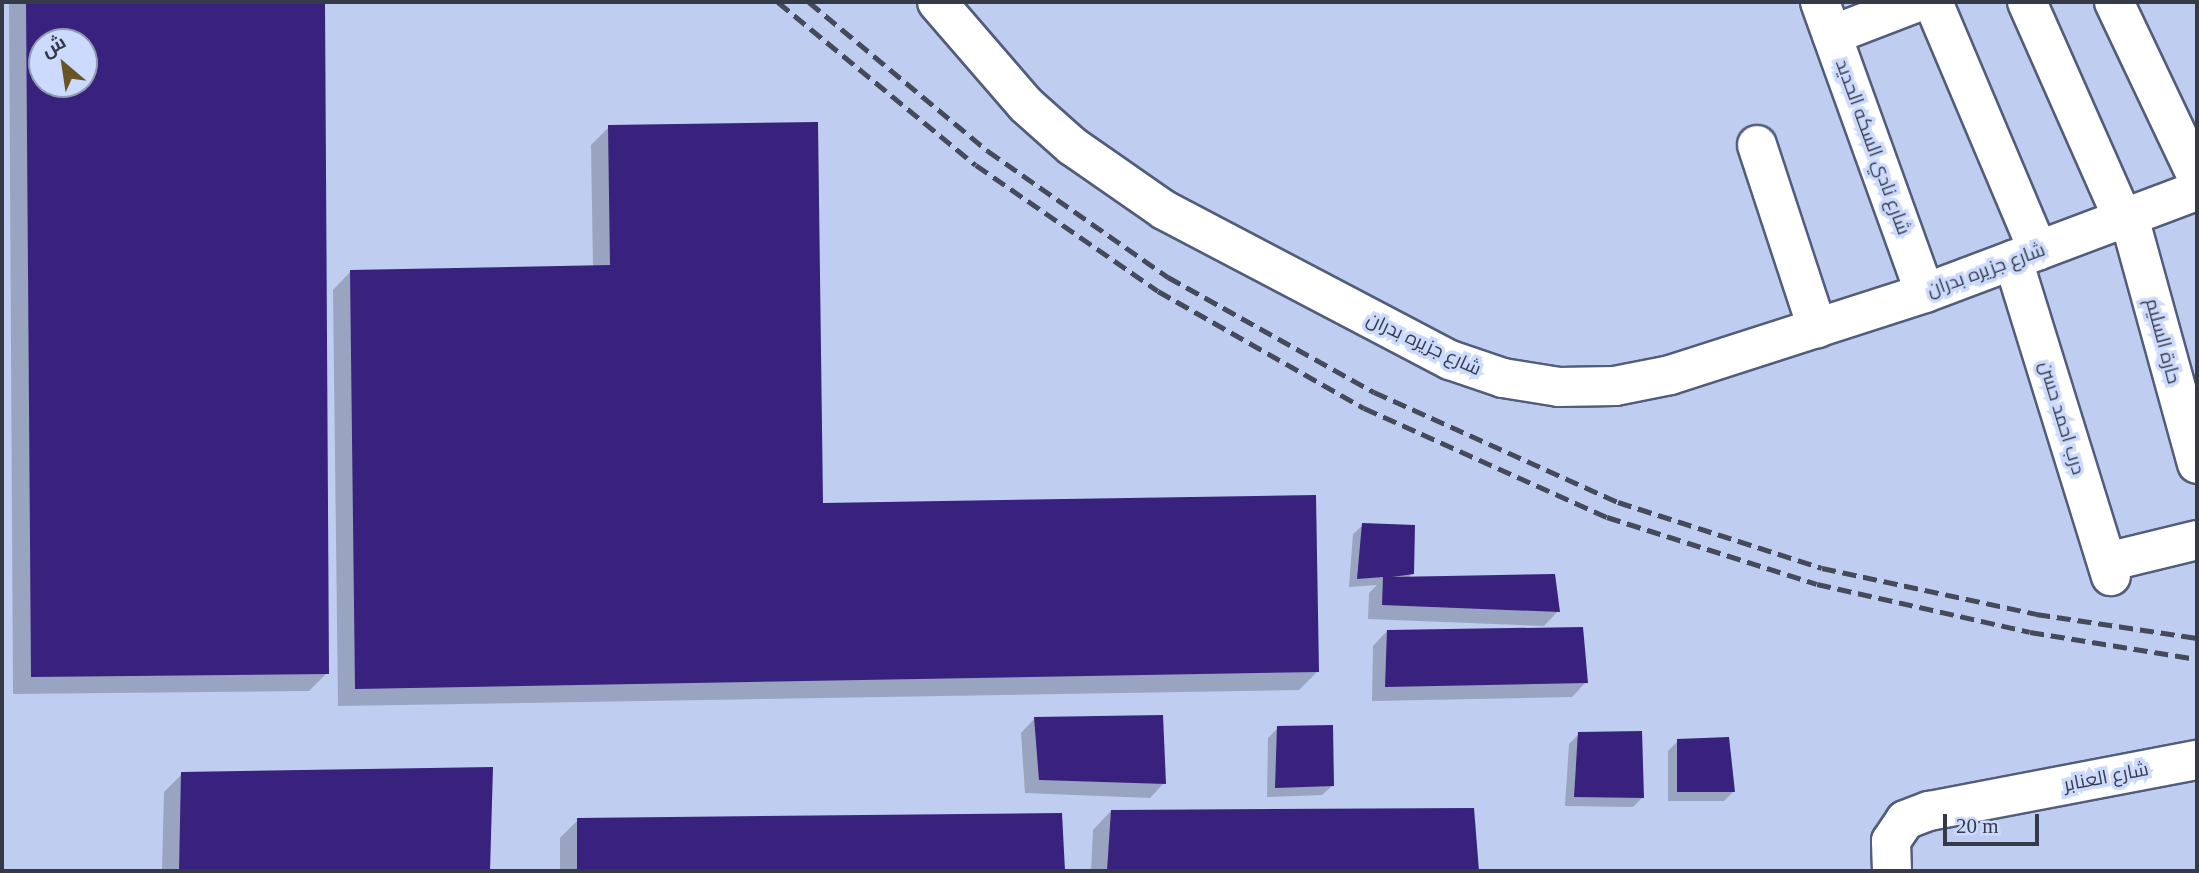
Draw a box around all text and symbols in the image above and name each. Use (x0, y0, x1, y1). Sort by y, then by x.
north arrow (28, 28, 98, 98)
text: ش (38, 31, 69, 61)
street label: شارع نادي السكه الحديد (1831, 56, 1915, 238)
street label: شارع جزيره بدران (1924, 238, 2048, 302)
street label: حارة السليم (2141, 296, 2185, 386)
street label: شارع جزيره بدران (1363, 307, 1485, 381)
street label: درب احمد حسن (2034, 359, 2090, 477)
street label: شارع العنابر (2062, 758, 2150, 796)
scale bar (1947, 800, 2043, 844)
text: 20 m (1956, 814, 1999, 838)

